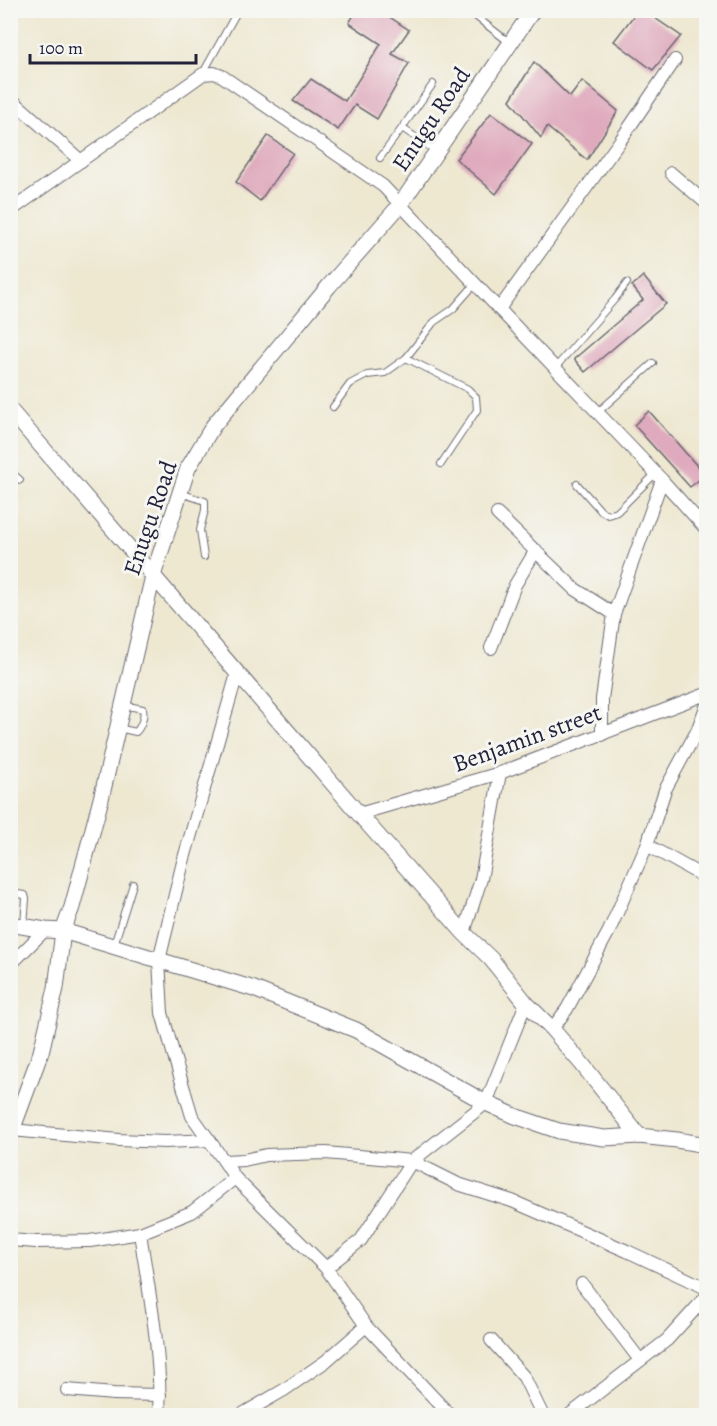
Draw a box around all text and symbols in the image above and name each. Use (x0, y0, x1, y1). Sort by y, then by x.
scale bar (30, 27, 196, 65)
text: 100 m (39, 36, 83, 60)
street label: Enugu Road (384, 60, 478, 177)
street label: Enugu Road (115, 456, 185, 580)
street label: Benjamin street (448, 696, 606, 780)

